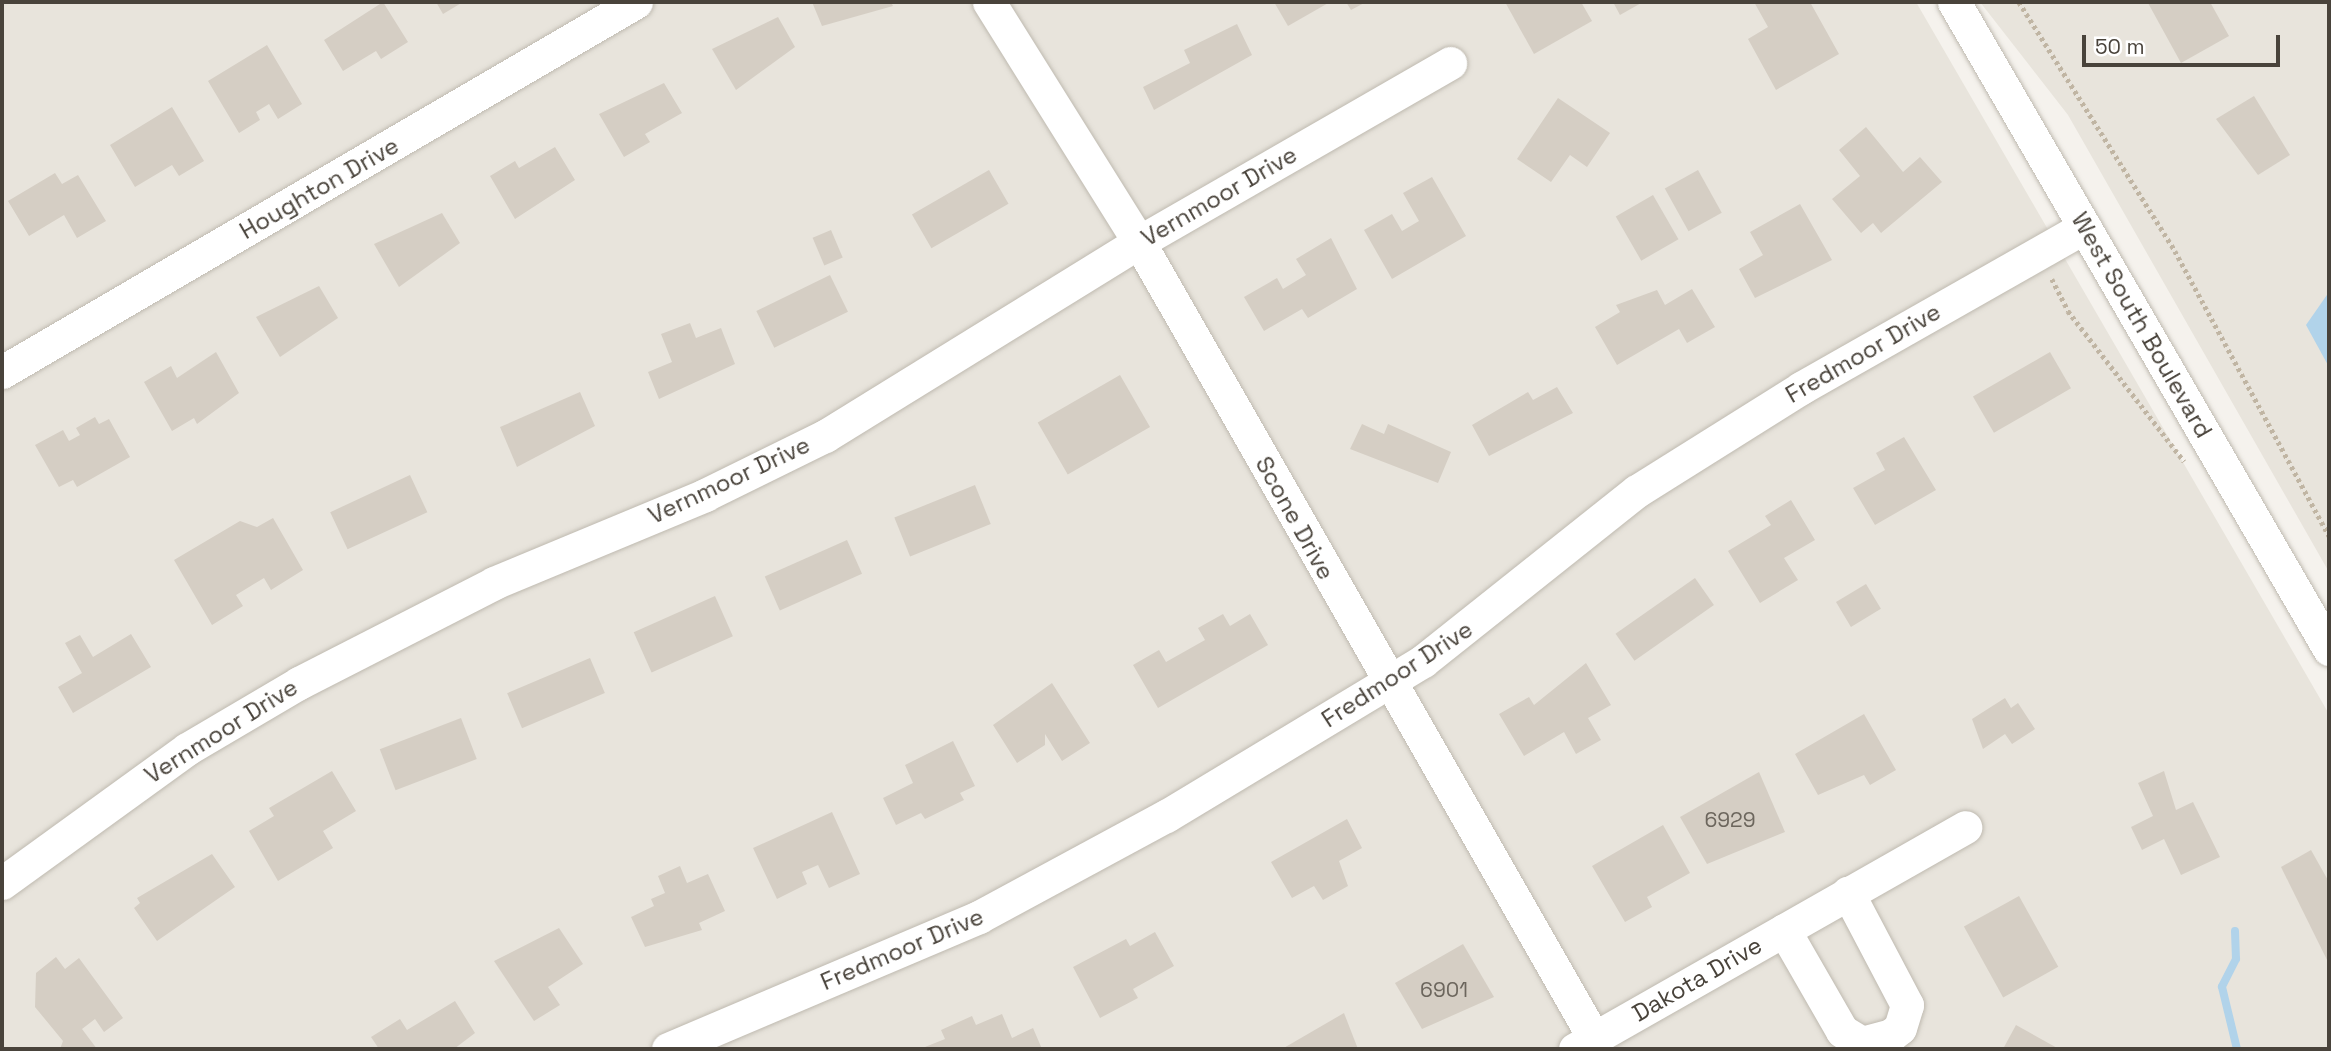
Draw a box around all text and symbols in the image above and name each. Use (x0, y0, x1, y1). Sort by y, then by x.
scale bar (2086, 21, 2284, 65)
text: 50 m (2095, 33, 2145, 60)
street label: Houghton Drive (234, 131, 404, 245)
street label: Vernmoor Drive (1136, 140, 1302, 252)
street label: West South Boulevard (2066, 207, 2218, 443)
street label: Fredmoor Drive (1780, 297, 1946, 409)
street label: Vernmoor Drive (644, 430, 814, 530)
street label: Scone Drive (1249, 451, 1341, 585)
street label: Fredmoor Drive (1316, 614, 1478, 734)
street label: Vernmoor Drive (139, 672, 303, 790)
house number: 6929 (1704, 807, 1756, 833)
street label: Fredmoor Drive (816, 902, 988, 996)
street label: Dakota Drive (1627, 930, 1767, 1028)
house number: 6901 (1420, 977, 1468, 1003)

